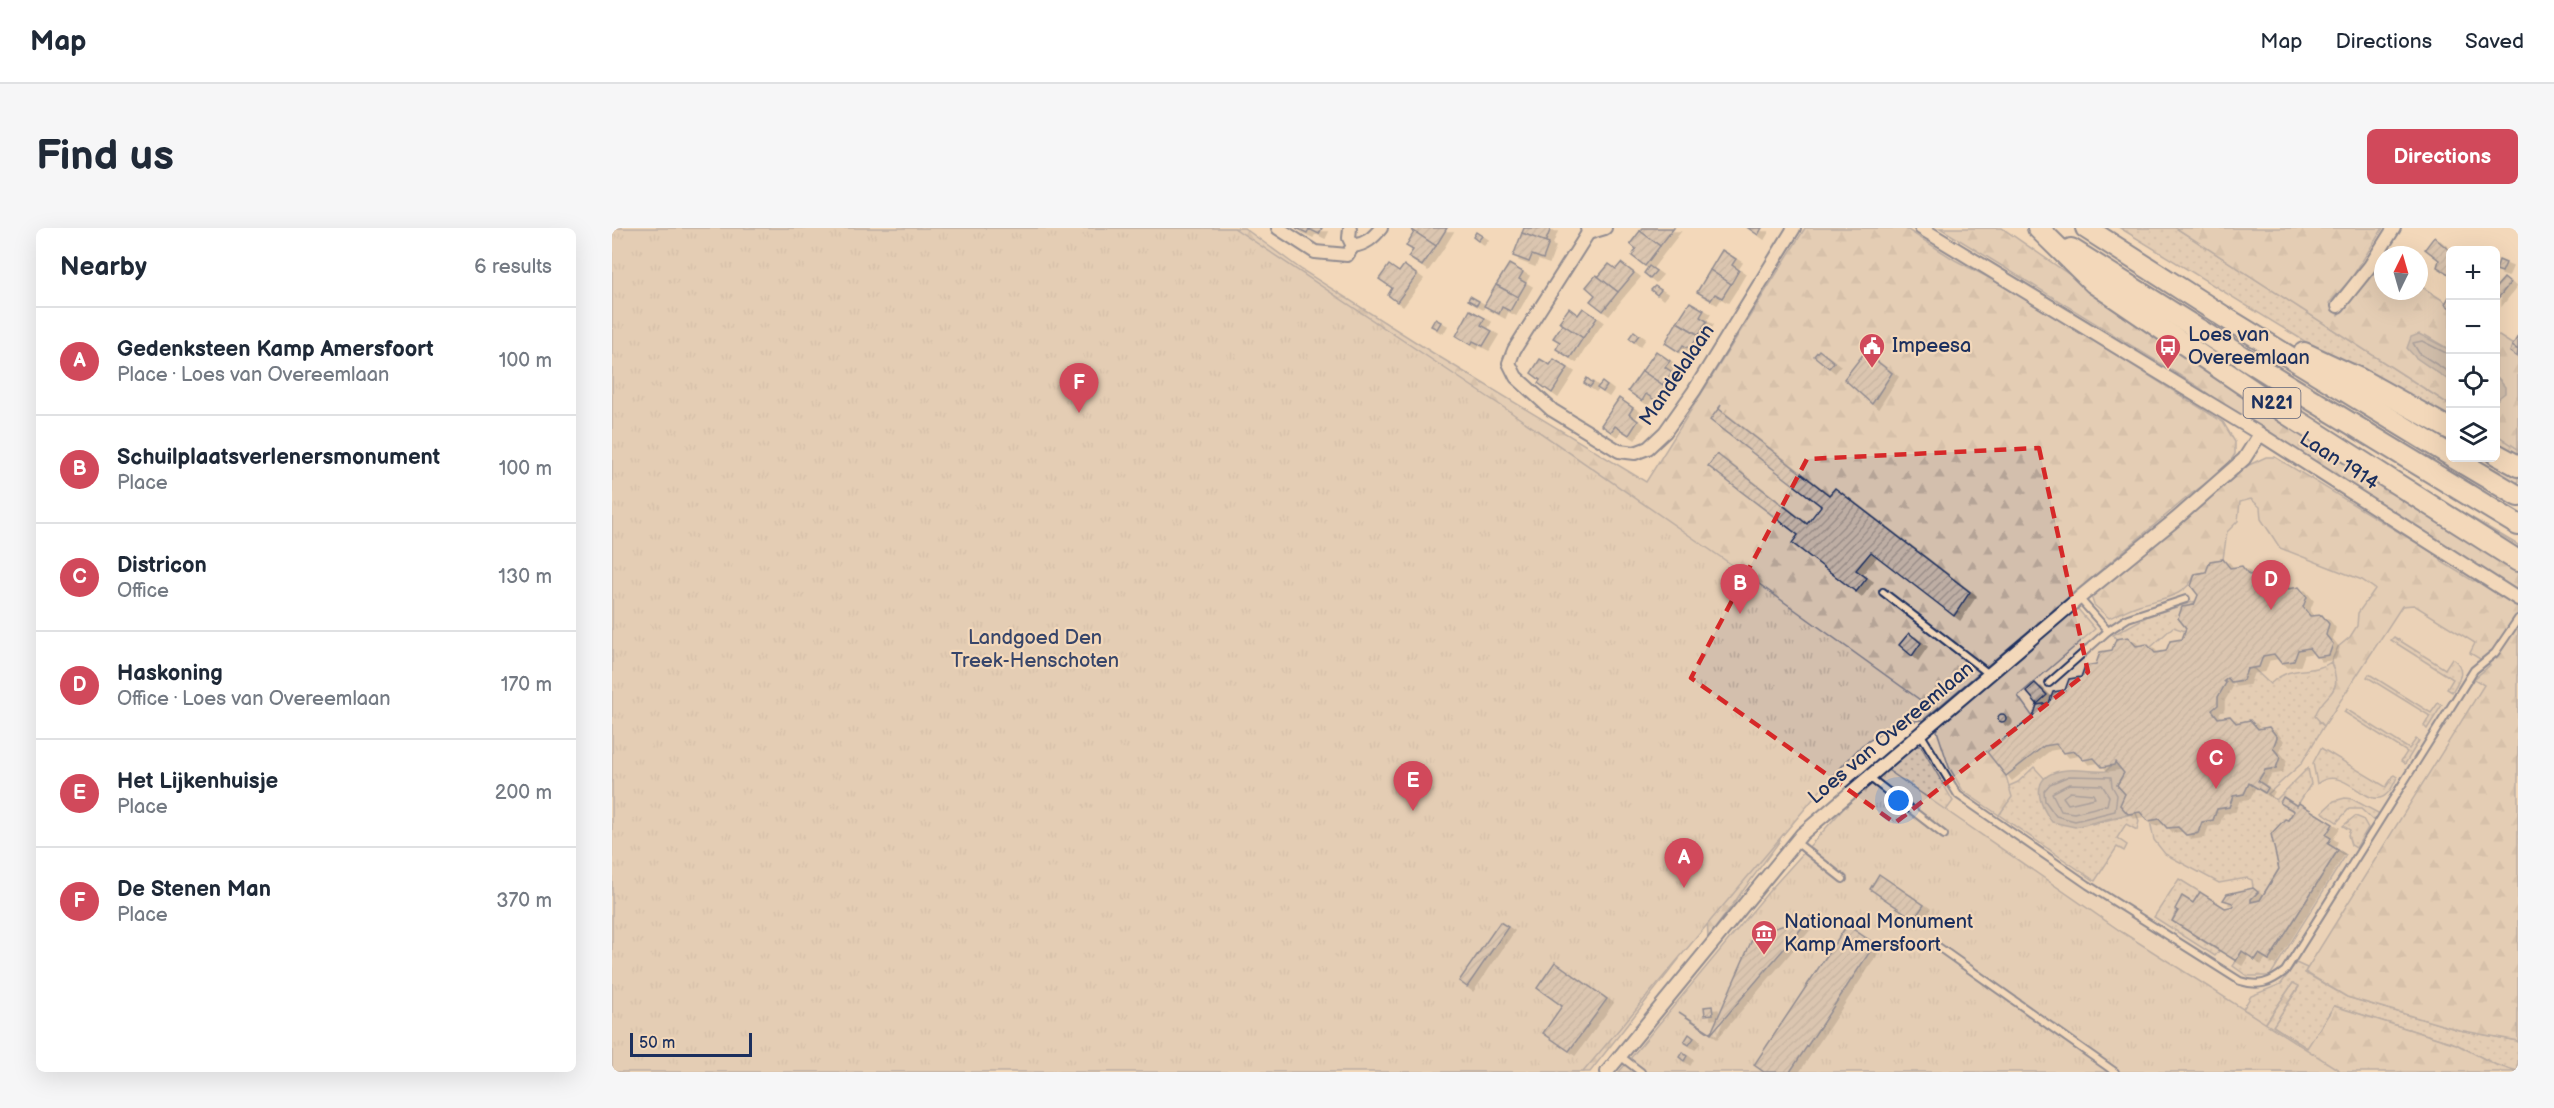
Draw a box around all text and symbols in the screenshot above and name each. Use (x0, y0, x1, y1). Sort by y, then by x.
text: Map (30, 25, 86, 58)
text: Map (2260, 29, 2303, 54)
text: Directions (2336, 29, 2432, 54)
text: Saved (2465, 29, 2524, 54)
button: Directions (2367, 129, 2518, 184)
text: Find us (36, 131, 174, 182)
north arrow (2374, 246, 2428, 300)
map controls (2446, 246, 2500, 462)
button: + (2446, 246, 2500, 300)
text: Nearby (60, 252, 147, 283)
text: 6 results (474, 255, 552, 279)
button: − (2446, 300, 2500, 354)
street label: Mandelalaan (1634, 320, 1720, 430)
place label: Loes van Overeemlaan (2188, 323, 2310, 370)
public building icon: Impeesa (1857, 331, 1887, 369)
bus stop icon: Loes van Overeemlaan (2153, 332, 2183, 370)
place label: Impeesa (1892, 334, 1971, 358)
text: Gedenksteen Kamp Amersfoort (117, 336, 434, 363)
text: A (73, 349, 86, 373)
text: 100 m (499, 349, 552, 373)
button: locate (2446, 354, 2500, 408)
text: Place · Loes van Overeemlaan (117, 363, 389, 387)
pin: F (1060, 364, 1098, 413)
road number: N221 (2244, 388, 2300, 418)
button: layers (2446, 408, 2500, 462)
street label: Laan 1914 (2295, 427, 2383, 495)
text: Schuilplaatsverlenersmonument (117, 444, 440, 471)
text: B (72, 457, 87, 481)
text: 100 m (499, 457, 552, 481)
text: Place (117, 471, 168, 495)
text: Districon (117, 552, 207, 579)
pin: D (2252, 560, 2290, 610)
pin: B (1720, 564, 1760, 614)
text: C (72, 565, 87, 589)
text: 130 m (498, 565, 552, 589)
text: Office (117, 579, 169, 603)
park label: Landgoed Den Treek-Henschoten (951, 626, 1119, 673)
street label: Loes van Overeemlaan (1803, 657, 1979, 809)
text: Haskoning (117, 660, 223, 687)
text: D (73, 673, 86, 697)
text: 170 m (501, 673, 552, 697)
text: Office · Loes van Overeemlaan (117, 687, 391, 711)
pin: C (2196, 740, 2236, 789)
pin: E (1394, 762, 1432, 811)
text: Het Lijkenhuisje (117, 768, 278, 795)
text: E (73, 781, 86, 805)
text: 200 m (495, 781, 552, 805)
your location (1884, 786, 1913, 815)
text: Place (117, 795, 168, 819)
pin: A (1664, 838, 1704, 888)
text: De Stenen Man (117, 876, 271, 903)
text: F (73, 889, 86, 913)
text: 370 m (496, 889, 552, 913)
text: Place (117, 903, 168, 927)
place label: Nationaal Monument Kamp Amersfoort (1784, 910, 1973, 957)
museum icon: Nationaal Monument Kamp Amersfoort (1749, 918, 1779, 956)
scale bar (630, 1030, 752, 1058)
text: 50 m (639, 1034, 675, 1053)

